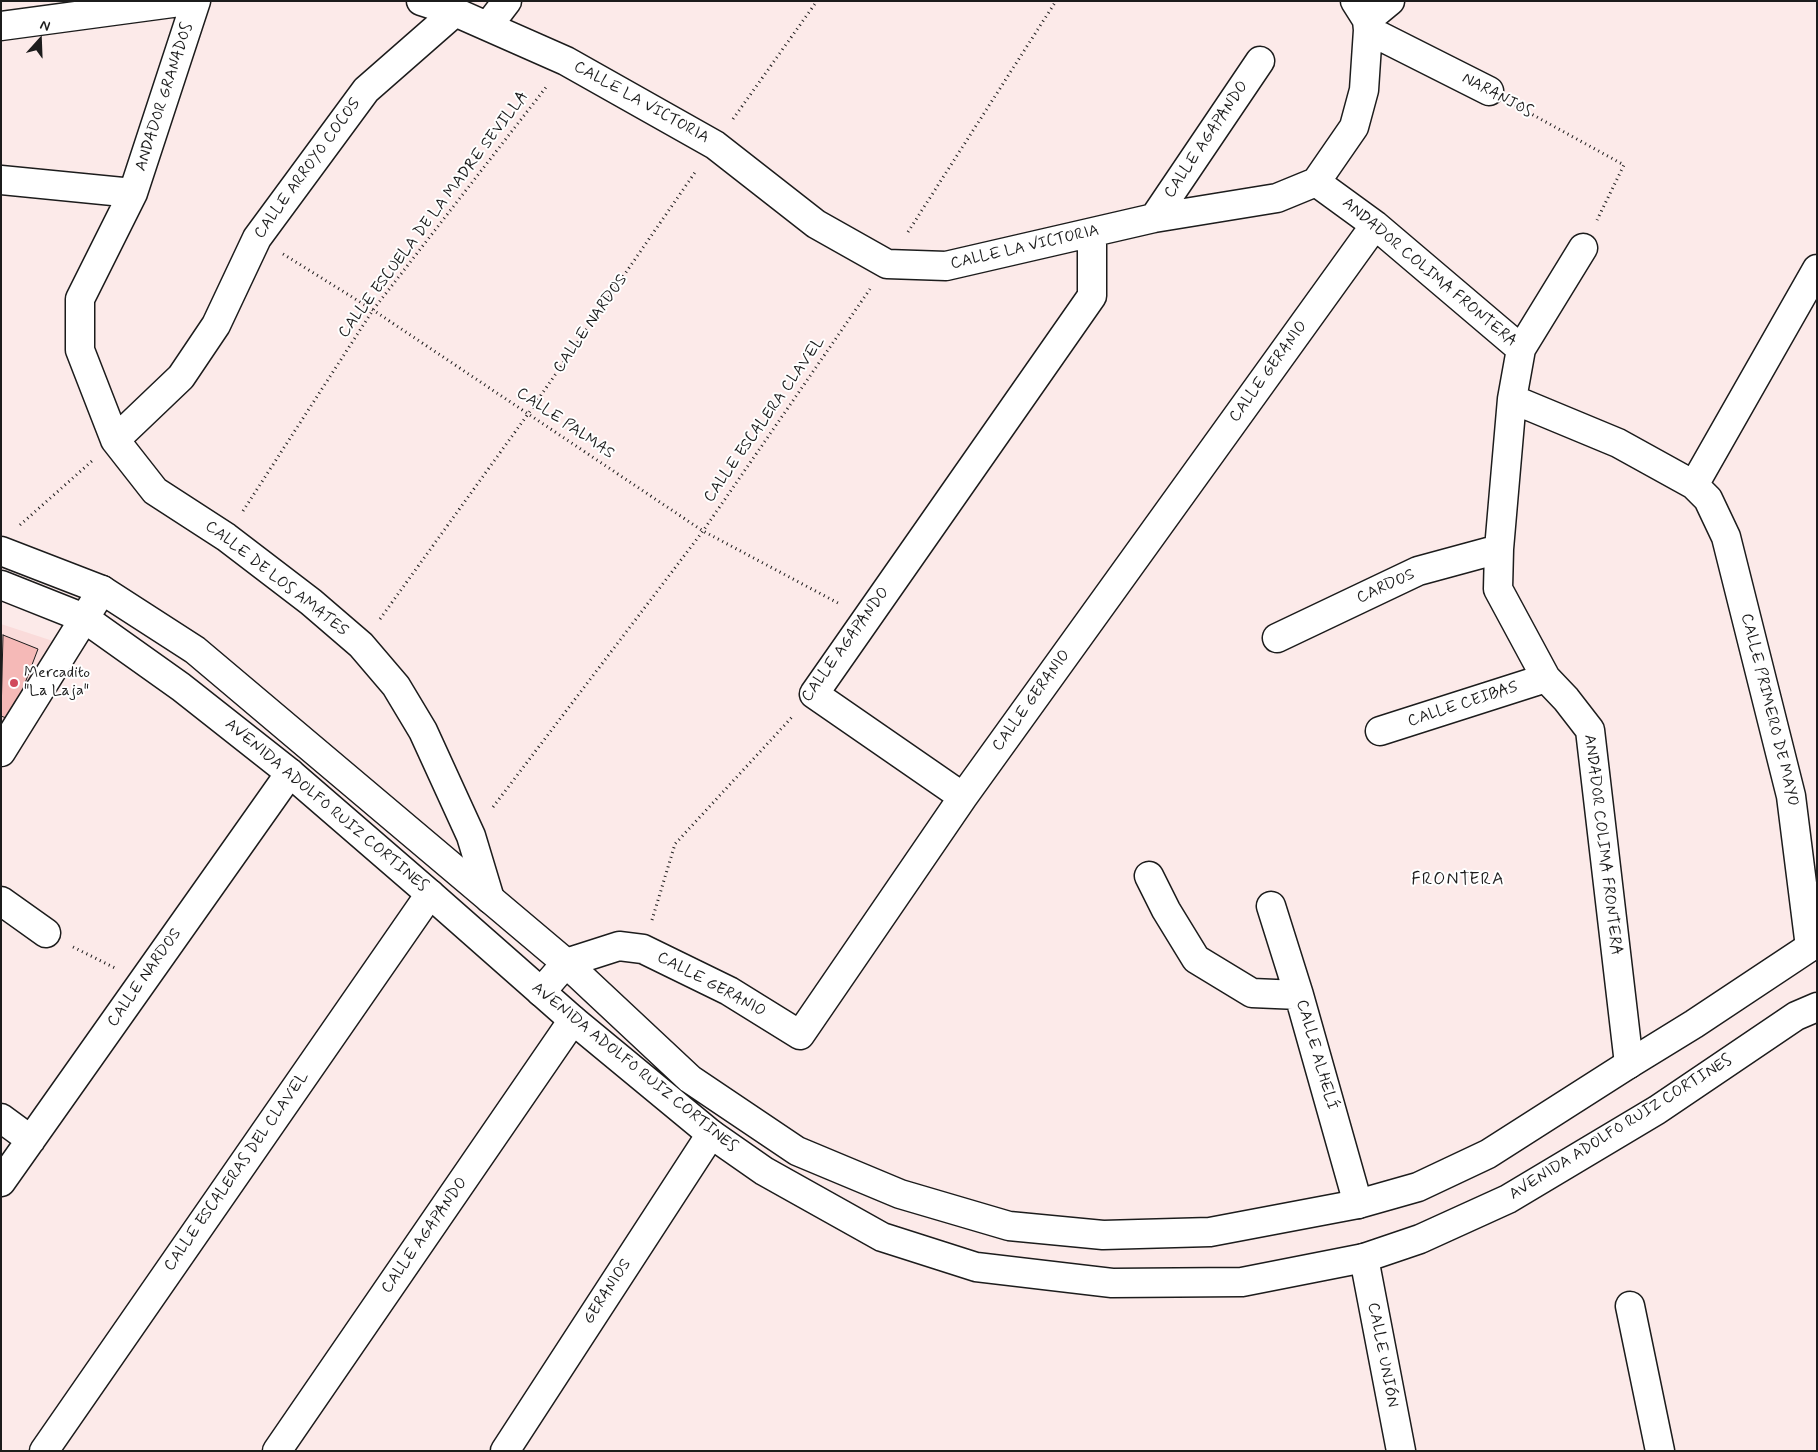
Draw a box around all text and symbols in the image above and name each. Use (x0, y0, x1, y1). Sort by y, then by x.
north arrow (15, 15, 65, 65)
text: N (38, 16, 53, 36)
street label: ANDADOR GRANADOS (132, 20, 198, 174)
street label: CALLE LA VICTORIA (570, 58, 712, 148)
street label: NARANJOS (1458, 69, 1536, 123)
street label: CALLE AGAPANDO (1161, 78, 1253, 202)
street label: CALLE ESCUELA DE LA MADRE SEVILLA (335, 88, 533, 342)
street label: CALLE ARROYO COCOS (251, 95, 365, 243)
street label: ANDADOR COLIMA FRONTERA (1338, 194, 1520, 352)
street label: CALLE LA VICTORIA (949, 222, 1101, 274)
street label: CALLE NARDOS (550, 271, 632, 377)
street label: CALLE GERANIO (1226, 318, 1312, 426)
street label: CALLE ESCALERA CLAVEL (700, 333, 830, 507)
street label: CALLE PALMAS (512, 384, 618, 464)
street label: CALLE DE LOS AMATES (201, 517, 351, 641)
street label: CARDOS (1354, 565, 1418, 609)
street label: CALLE AGAPANDO (798, 584, 894, 706)
street label: CALLE PRIMERO DE MAYO (1736, 612, 1802, 808)
street label: CALLE GERANIO (989, 647, 1075, 755)
place label: Mercadito "La Laja" (24, 664, 90, 702)
marker: Mercadito "La Laja" (8, 677, 20, 689)
street label: CALLE CEIBAS (1406, 678, 1520, 732)
street label: AVENIDA ADOLFO RUIZ CORTINES (221, 715, 431, 897)
street label: ANDADOR COLIMA FRONTERA (1579, 733, 1625, 957)
district label: FRONTERA (1409, 869, 1507, 891)
street label: CALLE NARDOS (104, 925, 186, 1031)
street label: CALLE GERANIO (653, 948, 769, 1022)
street label: AVENIDA ADOLFO RUIZ CORTINES (527, 979, 741, 1157)
street label: CALLE ALHELÍ (1291, 998, 1341, 1112)
street label: AVENIDA ADOLFO RUIZ CORTINES (1506, 1051, 1736, 1205)
street label: CALLE ESCALERAS DEL CLAVEL (161, 1069, 313, 1275)
street label: CALLE AGAPANDO (378, 1174, 472, 1298)
street label: GERANIOS (580, 1256, 636, 1328)
street label: CALLE UNIÓN (1362, 1301, 1402, 1409)

